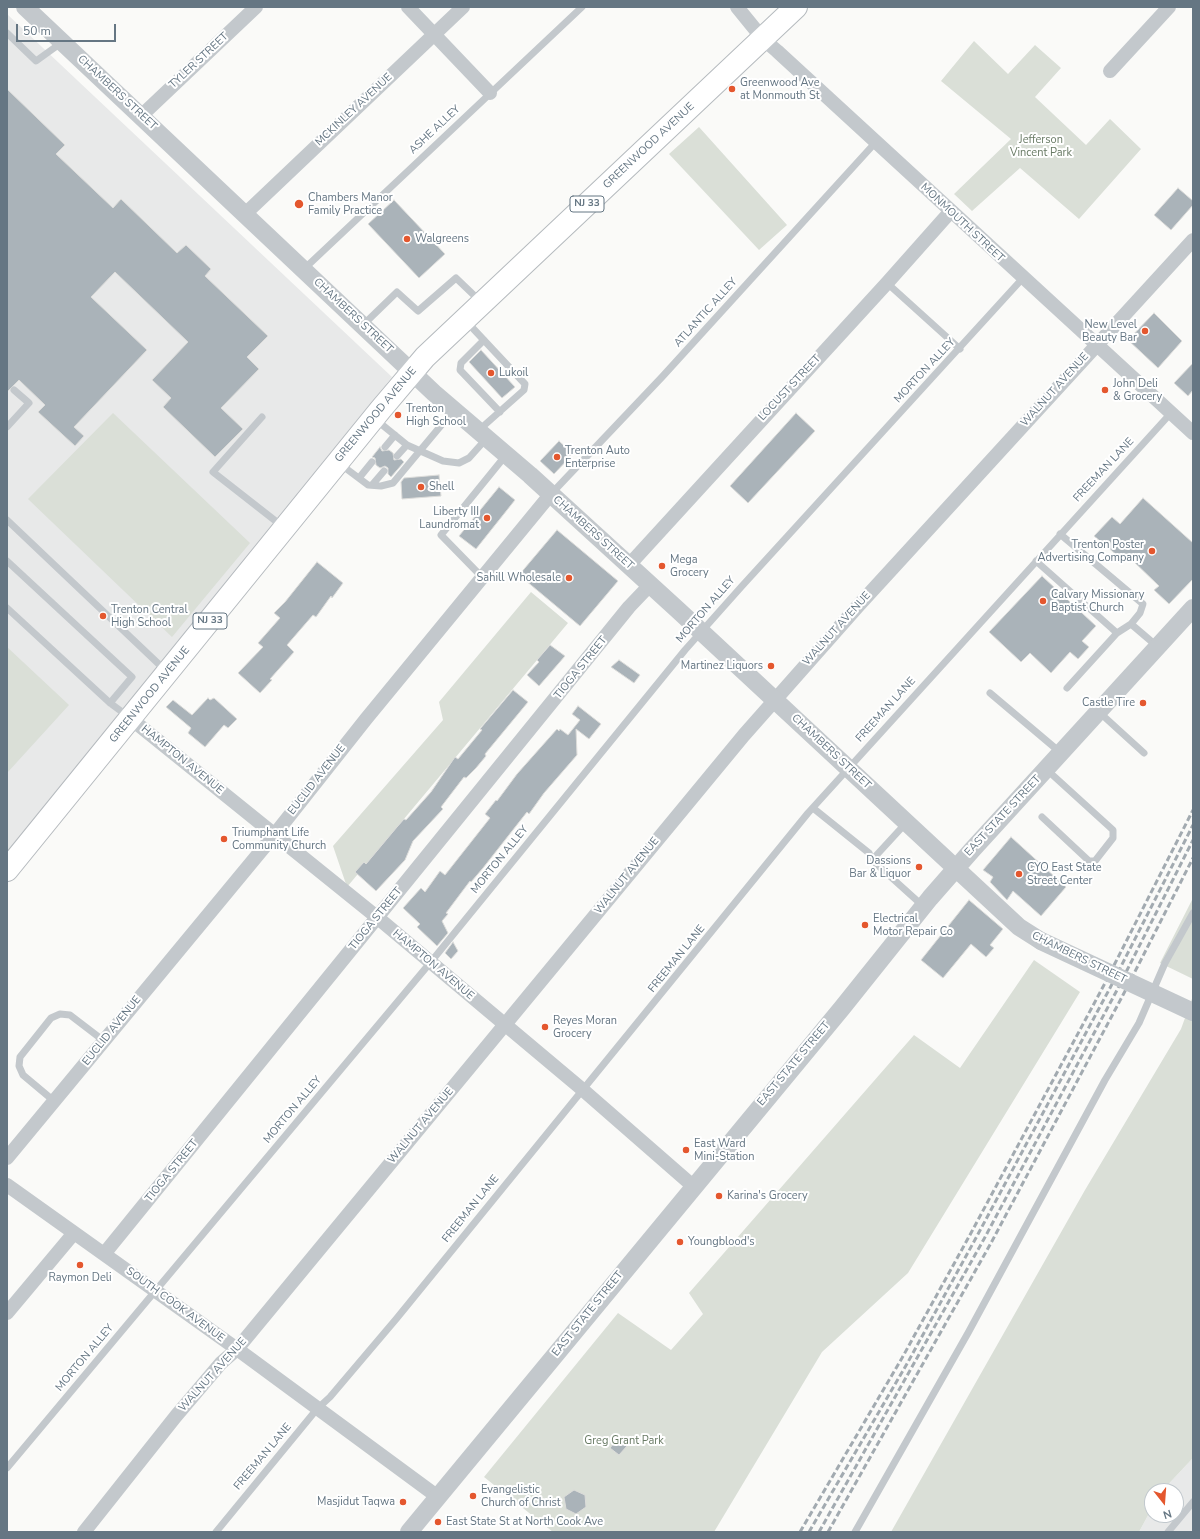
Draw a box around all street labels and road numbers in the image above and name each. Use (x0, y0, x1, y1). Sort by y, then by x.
street label: TYLER STREET (167, 30, 231, 92)
street label: CHAMBERS STREET (75, 53, 159, 133)
street label: MCKINLEY AVENUE (313, 71, 395, 149)
street label: GREENWOOD AVENUE (601, 100, 697, 192)
street label: ASHE ALLEY (407, 103, 463, 157)
street label: MONMOUTH STREET (917, 181, 1007, 265)
road number: NJ 33 (570, 196, 604, 212)
street label: CHAMBERS STREET (311, 276, 395, 356)
street label: ATLANTIC ALLEY (672, 276, 740, 350)
street label: MORTON ALLEY (892, 336, 958, 406)
street label: WALNUT AVENUE (1018, 350, 1092, 430)
street label: LOCUST STREET (756, 352, 824, 424)
street label: GREENWOOD AVENUE (332, 365, 420, 465)
street label: FREEMAN LANE (1071, 435, 1137, 505)
street label: CHAMBERS STREET (550, 493, 636, 573)
street label: MORTON ALLEY (674, 574, 738, 646)
street label: WALNUT AVENUE (800, 589, 874, 669)
road number: NJ 33 (193, 613, 227, 629)
street label: TIOGA STREET (552, 634, 610, 702)
street label: GREENWOOD AVENUE (107, 644, 193, 746)
street label: FREEMAN LANE (853, 675, 919, 745)
street label: CHAMBERS STREET (789, 712, 873, 792)
street label: HAMPTON AVENUE (138, 723, 226, 797)
street label: EUCLID AVENUE (285, 742, 349, 818)
street label: EAST STATE STREET (962, 773, 1044, 859)
street label: MORTON ALLEY (469, 823, 531, 897)
street label: WALNUT AVENUE (592, 835, 662, 917)
street label: TIOGA STREET (347, 885, 405, 953)
street label: FREEMAN LANE (646, 923, 708, 995)
street label: HAMPTON AVENUE (390, 927, 476, 1003)
street label: CHAMBERS STREET (1029, 929, 1129, 987)
street label: EUCLID AVENUE (80, 994, 144, 1068)
street label: EAST STATE STREET (755, 1019, 833, 1109)
street label: MORTON ALLEY (261, 1074, 325, 1146)
street label: WALNUT AVENUE (385, 1085, 457, 1167)
street label: TIOGA STREET (143, 1137, 201, 1205)
street label: FREEMAN LANE (440, 1173, 502, 1245)
street label: SOUTH COOK AVENUE (123, 1265, 227, 1345)
street label: EAST STATE STREET (550, 1269, 626, 1359)
street label: MORTON ALLEY (53, 1322, 117, 1394)
street label: WALNUT AVENUE (176, 1335, 250, 1415)
street label: FREEMAN LANE (231, 1421, 295, 1493)

